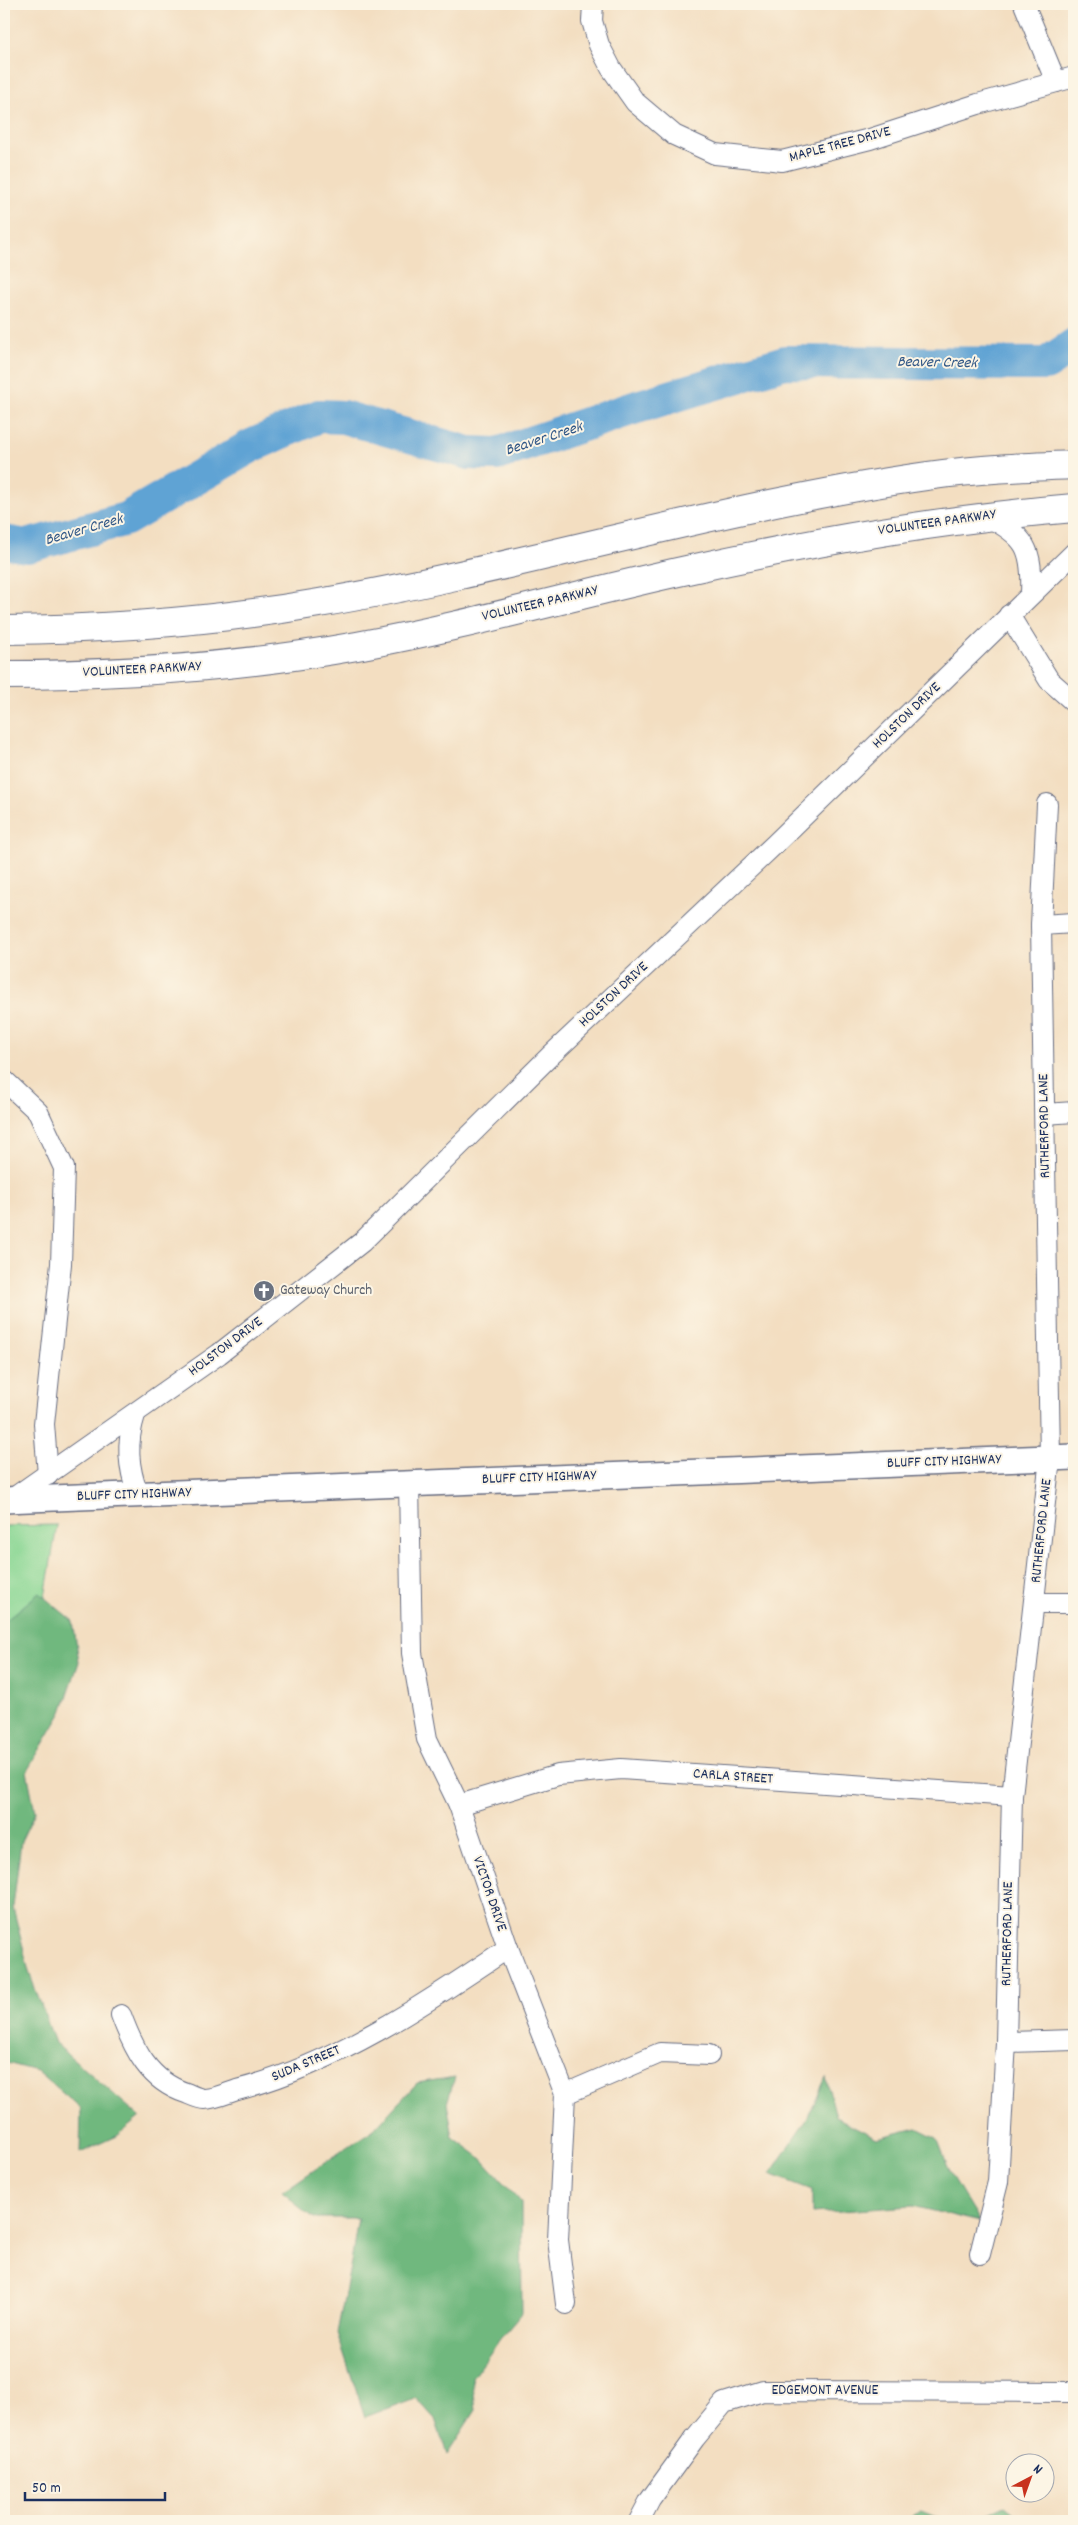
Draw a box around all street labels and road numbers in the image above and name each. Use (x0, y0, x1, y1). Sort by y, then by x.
street label: MAPLE TREE DRIVE (787, 121, 893, 169)
street label: VOLUNTEER PARKWAY (877, 504, 998, 542)
street label: VOLUNTEER PARKWAY (480, 580, 601, 628)
street label: VOLUNTEER PARKWAY (82, 656, 202, 684)
street label: HOLSTON DRIVE (868, 677, 947, 755)
street label: HOLSTON DRIVE (574, 957, 654, 1033)
street label: RUTHERFORD LANE (1033, 1073, 1057, 1179)
street label: HOLSTON DRIVE (184, 1312, 268, 1382)
street label: BLUFF CITY HIGHWAY (887, 1449, 1002, 1475)
street label: BLUFF CITY HIGHWAY (482, 1465, 597, 1491)
street label: RUTHERFORD LANE (1026, 1478, 1058, 1584)
street label: BLUFF CITY HIGHWAY (77, 1482, 192, 1508)
street label: CARLA STREET (692, 1763, 774, 1791)
street label: VICTOR DRIVE (466, 1853, 512, 1935)
street label: RUTHERFORD LANE (996, 1881, 1020, 1987)
street label: SUDA STREET (268, 2040, 344, 2088)
street label: EDGEMONT AVENUE (772, 2380, 879, 2402)

